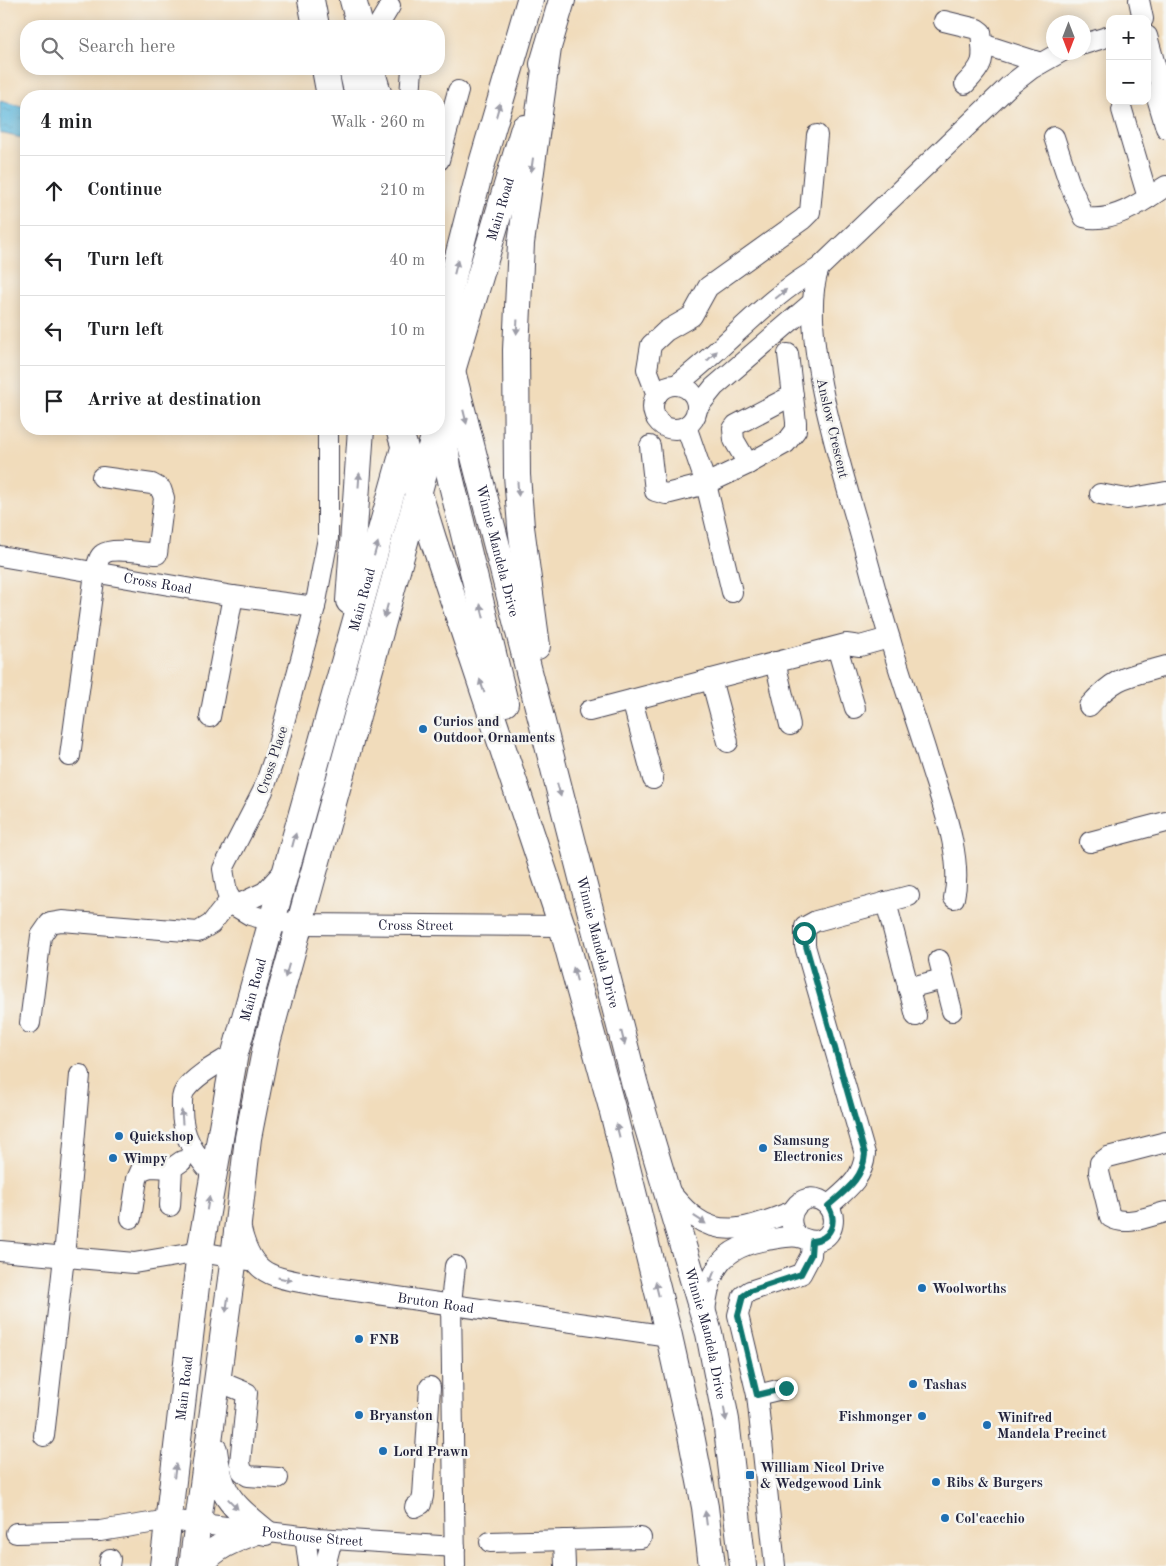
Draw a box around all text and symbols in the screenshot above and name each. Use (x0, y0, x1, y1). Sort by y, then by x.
north arrow (1046, 15, 1091, 60)
map controls (1106, 15, 1151, 105)
button: + (1106, 15, 1151, 60)
search box (20, 20, 445, 75)
icon: search (38, 34, 66, 62)
text: Search here (78, 38, 175, 57)
button: − (1106, 60, 1151, 105)
one-way arrow (494, 102, 502, 117)
text: 4 min (40, 112, 93, 133)
text: Walk · 260 m (330, 115, 425, 131)
one-way arrow (528, 157, 536, 173)
street label: Main Road (485, 176, 517, 242)
icon: ahead (40, 177, 68, 205)
text: Continue (87, 181, 162, 200)
text: 210 m (380, 183, 425, 199)
icon: left (40, 247, 68, 275)
text: Turn left (87, 251, 164, 270)
text: 40 m (389, 253, 425, 269)
one-way arrow (452, 260, 460, 275)
one-way arrow (775, 289, 787, 300)
icon: left (40, 317, 68, 345)
one-way arrow (513, 319, 521, 335)
text: Turn left (87, 321, 164, 340)
text: 10 m (389, 323, 425, 339)
one-way arrow (705, 350, 717, 362)
street label: Anslow Crescent (814, 377, 850, 480)
icon: arrive (40, 387, 68, 415)
text: Arrive at destination (87, 391, 261, 410)
one-way arrow (461, 409, 469, 424)
one-way arrow (355, 472, 363, 488)
one-way arrow (514, 482, 522, 498)
street label: Winnie Mandela Drive (473, 483, 521, 618)
one-way arrow (372, 542, 380, 557)
street label: Main Road (347, 567, 378, 633)
street label: Cross Road (122, 571, 193, 597)
one-way arrow (381, 603, 389, 618)
one-way arrow (478, 604, 486, 619)
one-way arrow (478, 679, 486, 694)
place label: Curios and Outdoor Ornaments (433, 715, 555, 745)
marker: Curios and Outdoor Ornaments (417, 723, 429, 735)
street label: Cross Place (255, 724, 291, 796)
one-way arrow (555, 783, 563, 798)
one-way arrow (290, 833, 298, 848)
street label: Winnie Mandela Drive (574, 875, 621, 1010)
street label: Cross Street (378, 919, 454, 933)
route start (793, 922, 816, 945)
street label: Main Road (238, 957, 269, 1023)
one-way arrow (282, 964, 290, 979)
one-way arrow (571, 967, 579, 982)
one-way arrow (620, 1031, 628, 1046)
one-way arrow (178, 1109, 186, 1125)
one-way arrow (614, 1123, 622, 1138)
marker: Quickshop (113, 1130, 125, 1142)
place label: Quickshop (129, 1130, 194, 1144)
place label: Samsung Electronics (773, 1134, 843, 1164)
marker: Samsung Electronics (757, 1142, 769, 1154)
marker: Wimpy (107, 1152, 119, 1164)
place label: Wimpy (123, 1152, 167, 1166)
one-way arrow (204, 1195, 212, 1211)
one-way arrow (693, 1216, 706, 1225)
street label: Winnie Mandela Drive (682, 1266, 728, 1401)
one-way arrow (708, 1270, 716, 1284)
one-way arrow (278, 1275, 293, 1283)
one-way arrow (653, 1281, 661, 1296)
marker: Woolworths (916, 1282, 928, 1294)
place label: Woolworths (932, 1282, 1006, 1296)
street label: Bruton Road (396, 1291, 475, 1316)
one-way arrow (223, 1297, 231, 1313)
marker: FNB (353, 1333, 365, 1345)
place label: FNB (369, 1333, 399, 1347)
street label: Main Road (174, 1355, 196, 1422)
route end (775, 1377, 798, 1400)
marker: Tashas (907, 1378, 919, 1390)
place label: Tashas (923, 1378, 966, 1392)
one-way arrow (721, 1407, 729, 1422)
marker: Bryanston (353, 1409, 365, 1421)
place label: Bryanston (369, 1409, 433, 1423)
place label: Fishmonger (838, 1410, 912, 1424)
marker: Fishmonger (916, 1410, 928, 1422)
place label: Winifred Mandela Precinct (997, 1411, 1106, 1441)
marker: Winifred Mandela Precinct (981, 1419, 993, 1431)
marker: Lord Prawn (377, 1445, 389, 1457)
place label: Lord Prawn (393, 1445, 469, 1459)
place label: William Nicol Drive & Wedgewood Link (760, 1461, 884, 1491)
one-way arrow (171, 1463, 179, 1479)
marker: William Nicol Drive & Wedgewood Link (744, 1469, 756, 1481)
marker: Ribs & Burgers (930, 1476, 942, 1488)
place label: Ribs & Burgers (946, 1476, 1043, 1490)
one-way arrow (227, 1497, 239, 1509)
one-way arrow (702, 1509, 710, 1525)
marker: Col'cacchio (939, 1512, 951, 1524)
place label: Col'cacchio (955, 1512, 1025, 1526)
street label: Posthouse Street (260, 1525, 364, 1549)

